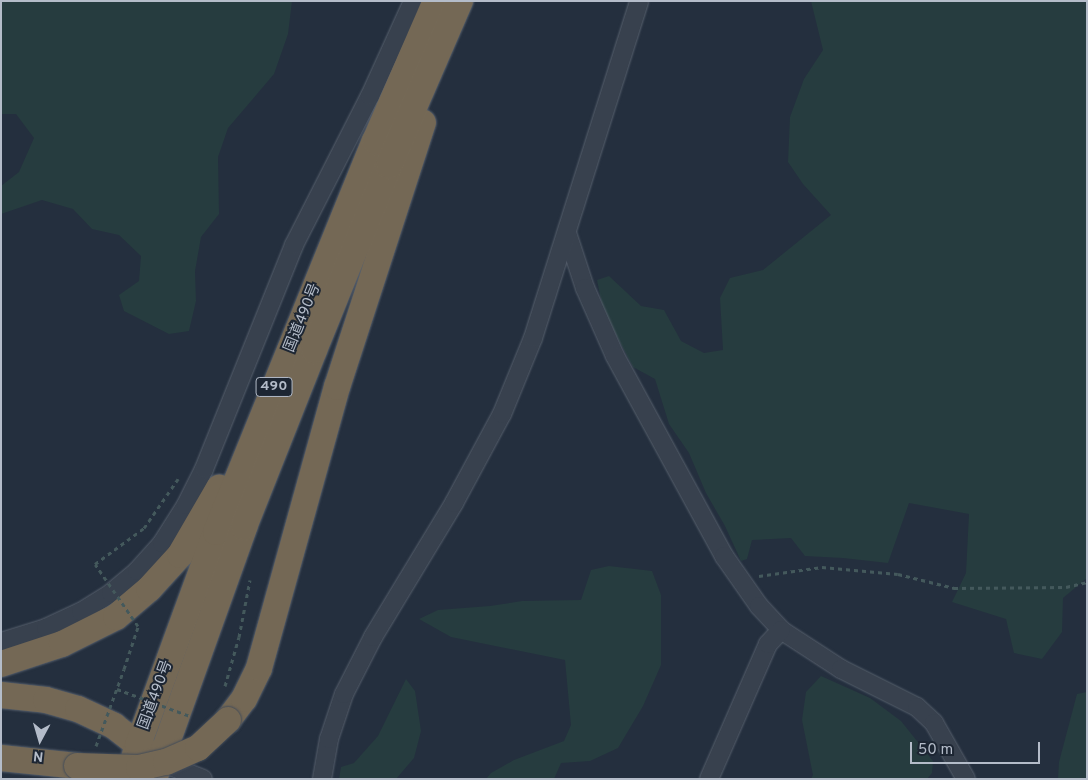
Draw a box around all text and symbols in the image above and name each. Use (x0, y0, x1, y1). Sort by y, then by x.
street label: 国道490号 (281, 281, 325, 355)
road number: 490 (255, 376, 293, 398)
street label: 国道490号 (135, 658, 177, 732)
north arrow (15, 715, 65, 765)
scale bar (913, 732, 1043, 764)
text: 50 m (918, 741, 953, 760)
text: N (32, 746, 44, 764)

